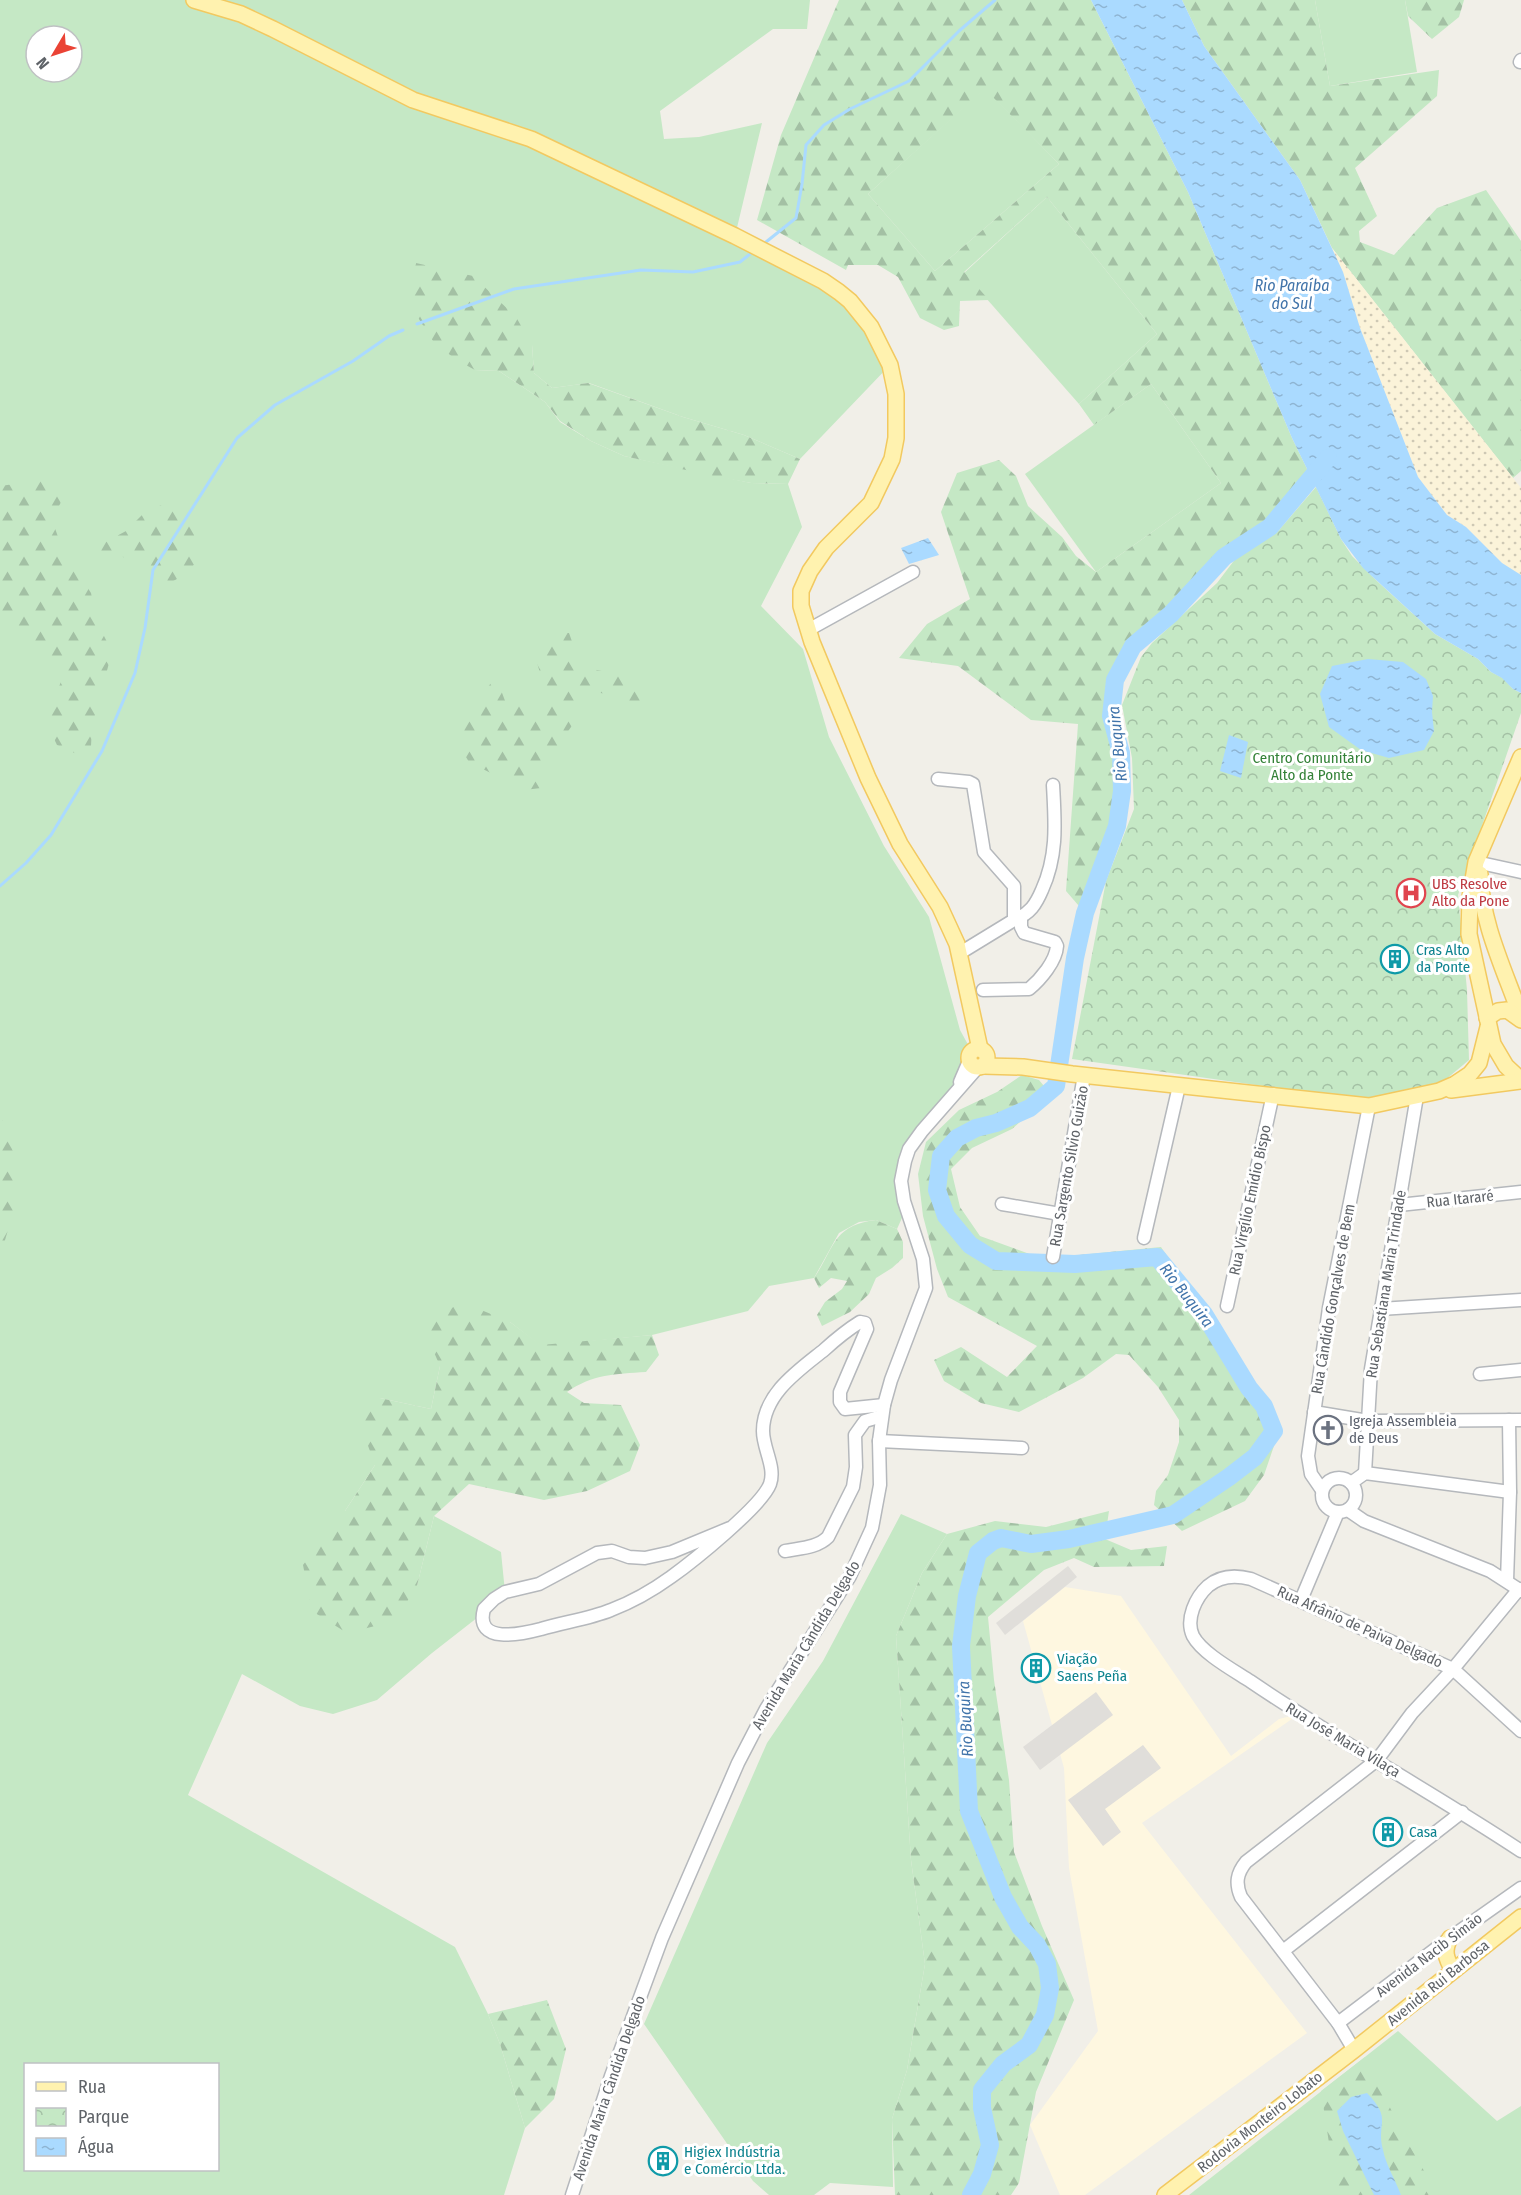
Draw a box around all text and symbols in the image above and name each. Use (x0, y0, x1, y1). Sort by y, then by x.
north arrow (24, 24, 84, 84)
text: N (32, 53, 53, 73)
water label: Rio Paraíba do Sul (1254, 276, 1330, 313)
water label: Rio Buquira (1104, 705, 1131, 783)
park label: Centro Comunitário Alto da Ponte (1252, 749, 1372, 784)
place label: UBS Resolve Alto da Pone (1432, 875, 1509, 910)
hospital icon: UBS Resolve Alto da Pone (1395, 877, 1427, 909)
place label: Cras Alto da Ponte (1416, 941, 1470, 976)
building icon: Cras Alto da Ponte (1379, 943, 1411, 975)
street label: Rua Sargento Silvio Guizão (1046, 1084, 1092, 1248)
street label: Rua Virgílio Emídio Bispo (1225, 1123, 1275, 1277)
street label: Rua Itararé (1426, 1187, 1494, 1211)
street label: Rua Sebastiana Maria Trindade (1362, 1189, 1410, 1379)
street label: Rua Cândido Gonçalves de Bem (1307, 1203, 1359, 1395)
water label: Rio Buquira (1156, 1260, 1217, 1331)
place label: Igreja Assembleia de Deus (1349, 1412, 1457, 1447)
church icon: Igreja Assembleia de Deus (1312, 1414, 1344, 1446)
street label: Avenida Maria Cândida Delgado (748, 1557, 864, 1733)
street label: Rua Afrânio de Paiva Delgado (1274, 1582, 1446, 1672)
place label: Viação Saens Peña (1057, 1650, 1127, 1685)
building icon: Viação Saens Peña (1020, 1652, 1052, 1684)
water label: Rio Buquira (954, 1681, 977, 1757)
street label: Rua José Maria Vilaça (1282, 1699, 1404, 1781)
building icon: Casa (1372, 1816, 1404, 1848)
place label: Casa (1409, 1823, 1437, 1841)
street label: Avenida Nacib Simão (1372, 1909, 1486, 2001)
street label: Avenida Rui Barbosa (1383, 1936, 1493, 2030)
street label: Avenida Maria Cândida Delgado (569, 1993, 649, 2183)
legend (24, 2063, 219, 2171)
street label: Rodovia Monteiro Lobato (1194, 2068, 1326, 2176)
text: Rua (78, 2076, 106, 2098)
text: Parque (78, 2106, 129, 2128)
text: Água (78, 2135, 114, 2158)
place label: Higiex Indústria e Comércio Ltda. (684, 2143, 785, 2178)
building icon: Higiex Indústria e Comércio Ltda. (647, 2145, 679, 2177)

